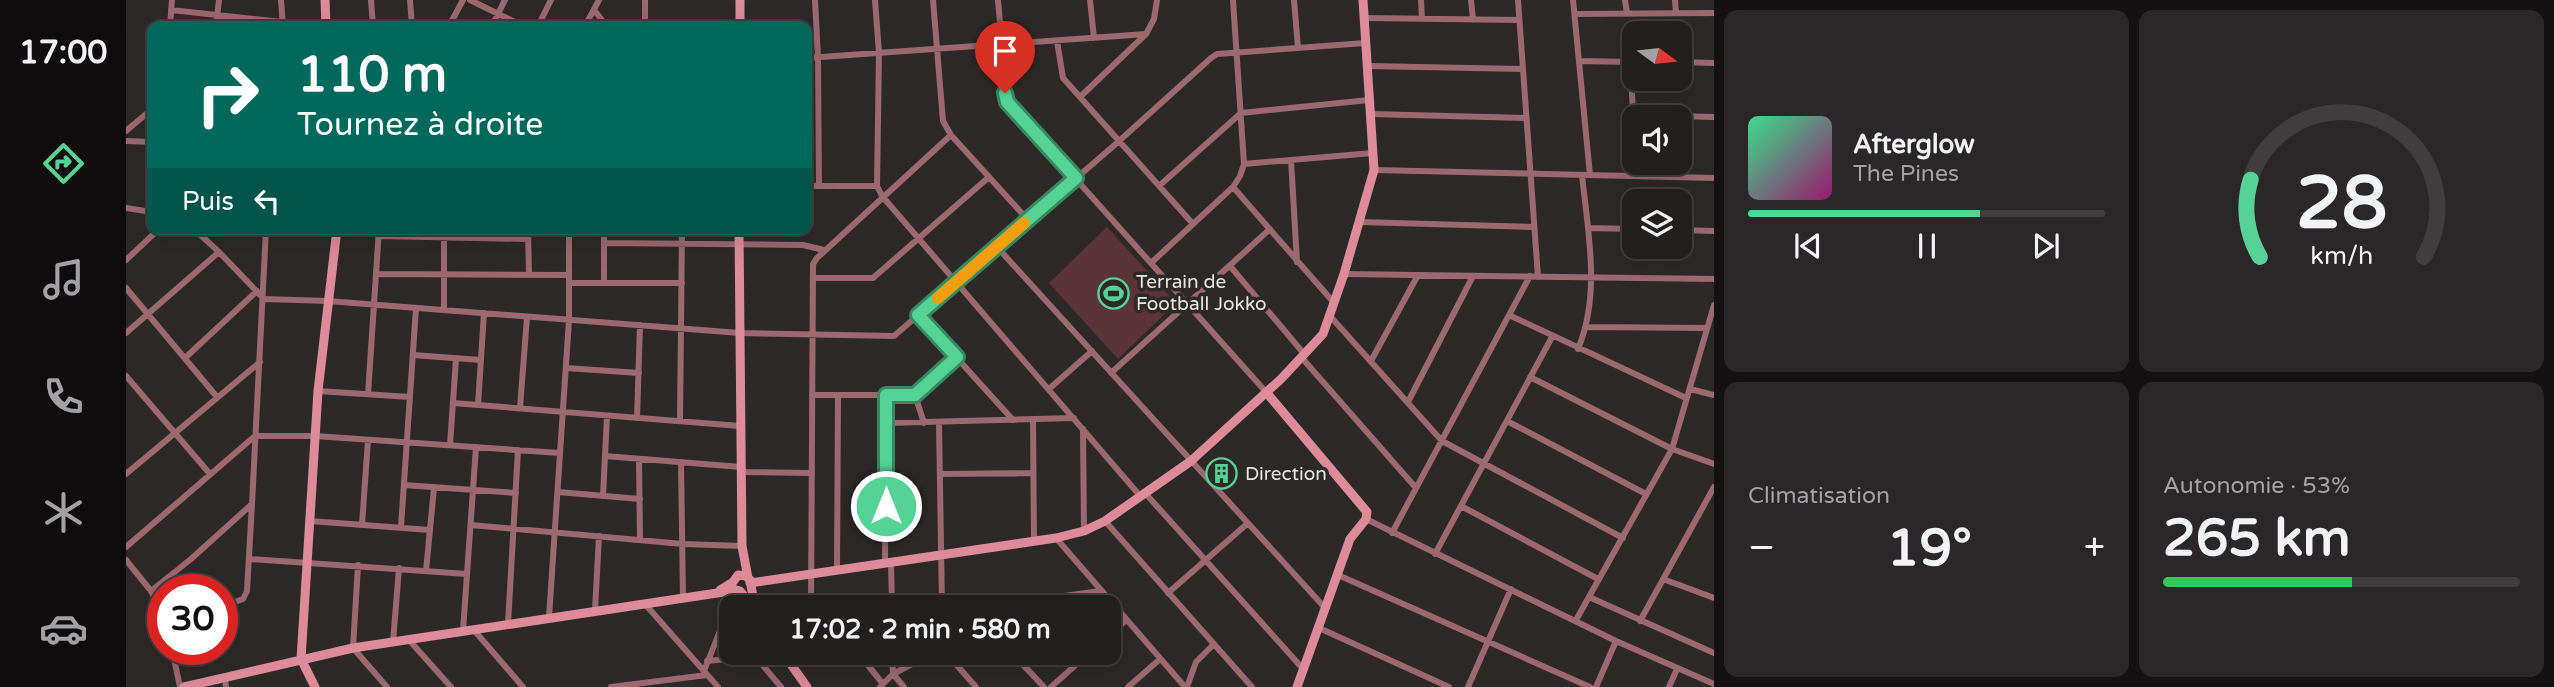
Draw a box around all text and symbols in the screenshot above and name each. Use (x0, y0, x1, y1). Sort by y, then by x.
pin (975, 21, 1035, 93)
north arrow (1622, 21, 1692, 91)
map controls (1622, 21, 1692, 259)
icon: arrive (986, 32, 1024, 70)
text: 17:00 (19, 34, 107, 72)
text: 110 m (297, 46, 447, 105)
icon: right (182, 49, 273, 140)
button: sound (1622, 105, 1692, 175)
text: Tournez à droite (297, 106, 543, 144)
text: Afterglow (1853, 129, 1975, 160)
icon: directions (39, 139, 88, 188)
text: The Pines (1853, 160, 1959, 188)
text: 28 (2296, 160, 2387, 248)
icon: left (248, 182, 286, 220)
text: Puis (182, 186, 234, 217)
button: layers (1622, 189, 1692, 259)
icon: previous (1789, 227, 1827, 265)
icon: pause (1908, 227, 1946, 265)
icon: next (2027, 227, 2065, 265)
text: km/h (2310, 241, 2373, 271)
icon: music (39, 255, 88, 304)
place label: Terrain de Football Jokko (1136, 271, 1267, 315)
sports icon: Terrain de Football Jokko (1096, 276, 1130, 310)
icon: phone (39, 372, 88, 421)
building icon: Direction (1205, 457, 1239, 491)
place label: Direction (1245, 463, 1327, 485)
position arrow (849, 469, 923, 543)
text: Autonomie · 53% (2163, 472, 2350, 500)
text: Climatisation (1748, 482, 1890, 510)
icon: climate (39, 488, 88, 537)
text: 265 km (2163, 507, 2351, 570)
text: 19° (1887, 517, 1972, 580)
text: − (1748, 525, 1775, 571)
text: + (2084, 525, 2105, 571)
speed limit sign: 30 (147, 574, 238, 665)
icon: car (39, 604, 88, 653)
text: 17:02 · 2 min · 580 m (789, 614, 1051, 645)

